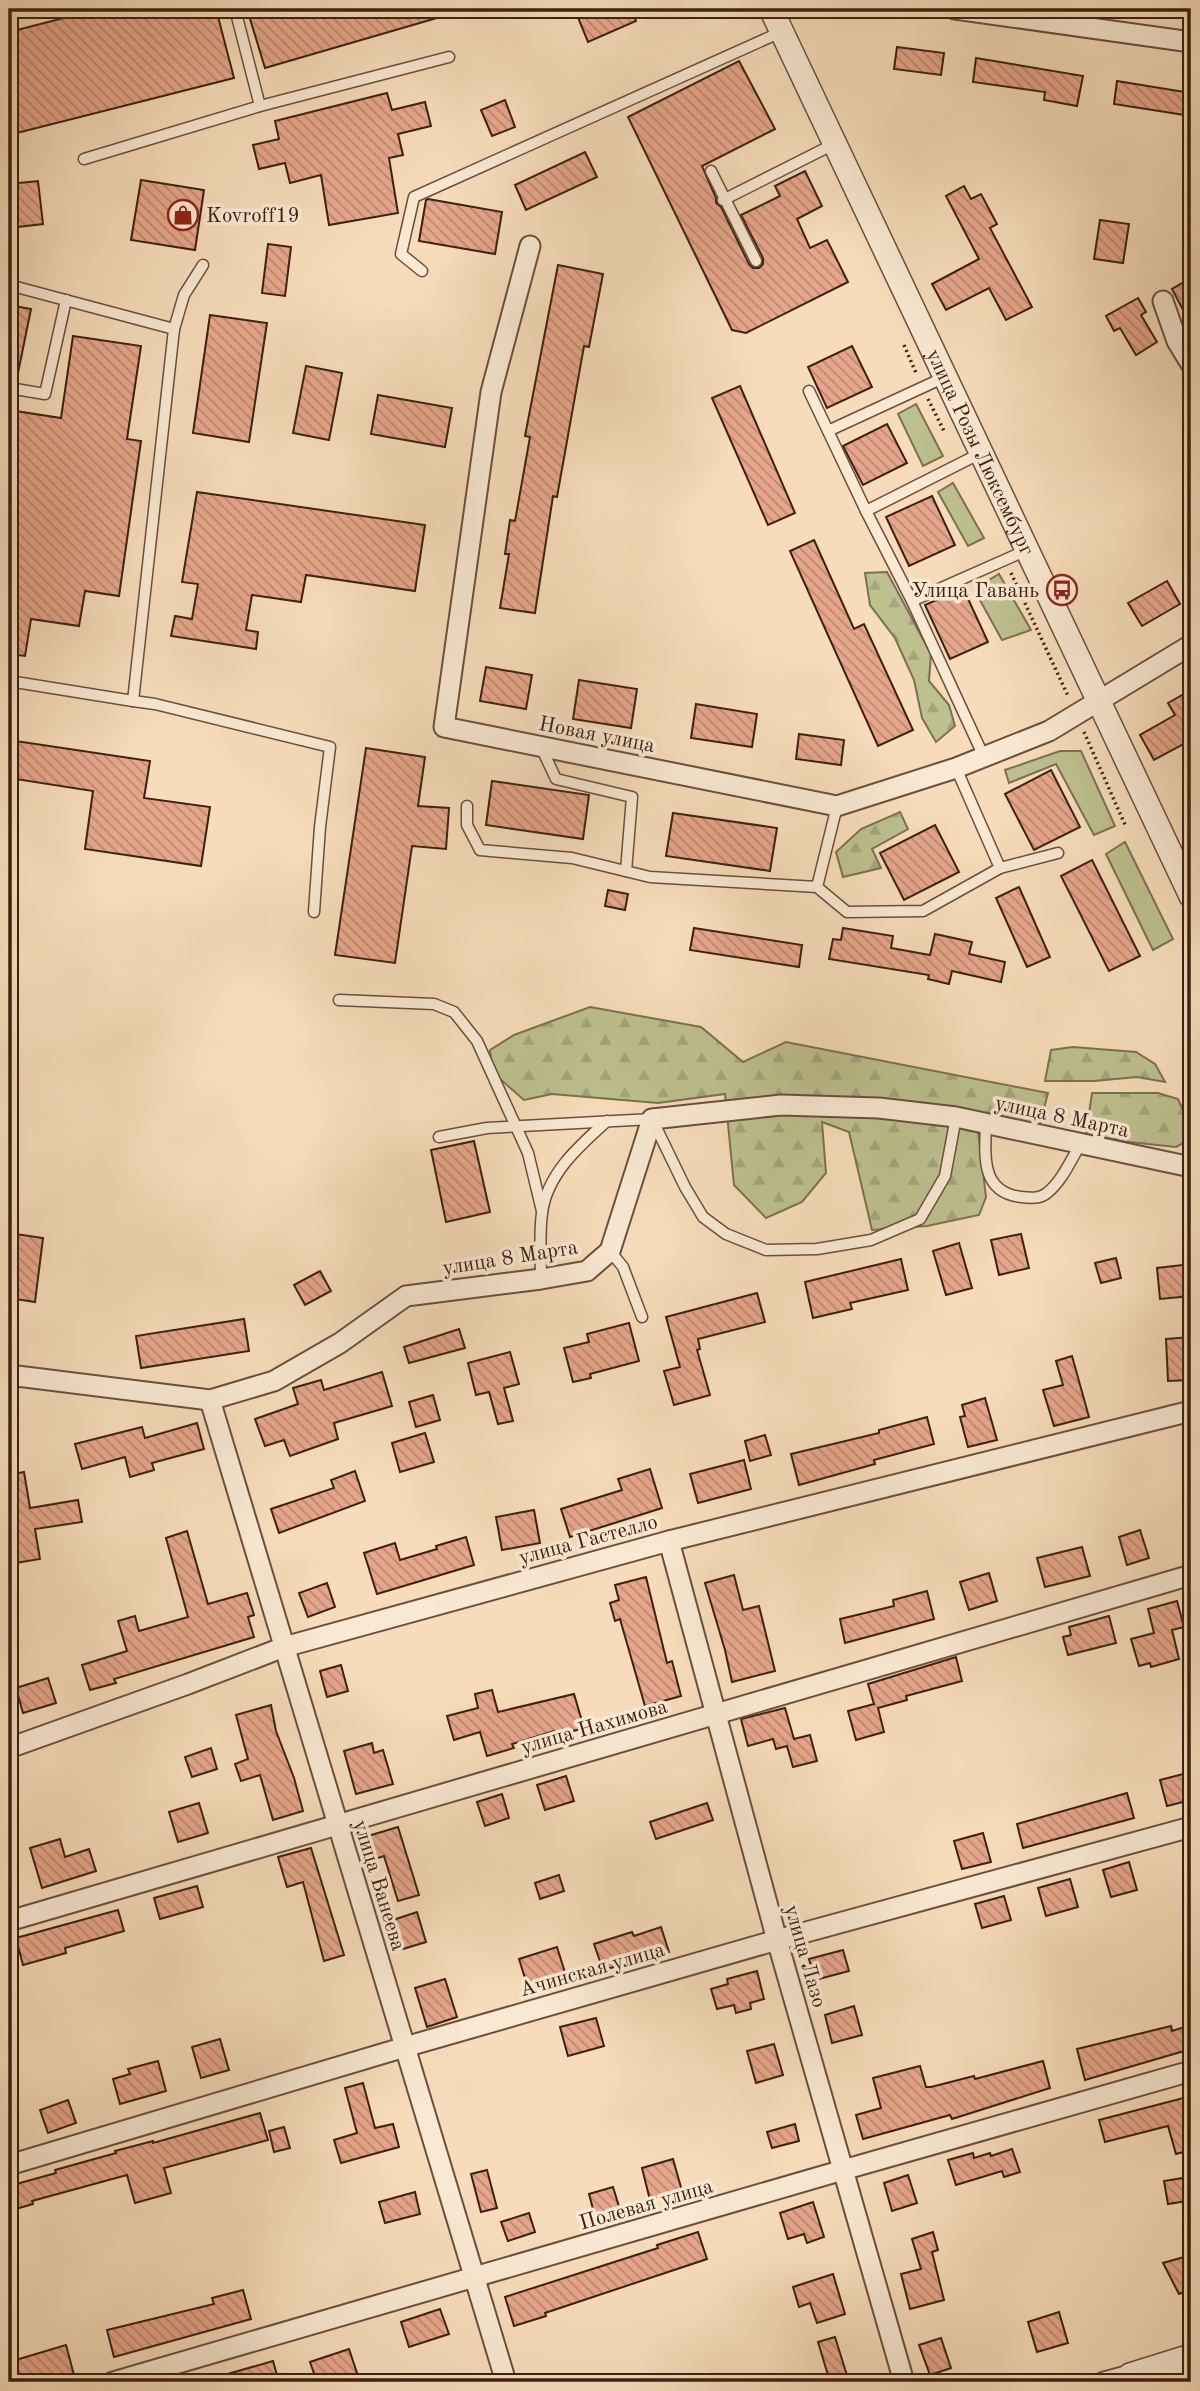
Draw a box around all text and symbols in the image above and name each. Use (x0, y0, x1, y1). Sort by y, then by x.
shop icon: Kovroff19 (166, 198, 200, 232)
place label: Kovroff19 (206, 206, 300, 227)
street label: улица Розы Люксембург (922, 346, 1037, 559)
bus stop icon: Улица Гавань (1045, 573, 1079, 607)
place label: Улица Гавань (912, 581, 1039, 602)
street label: Новая улица (537, 714, 657, 757)
street label: улица 8 Марта (993, 1093, 1131, 1142)
street label: улица 8 Марта (441, 1237, 579, 1280)
street label: улица Гастелло (517, 1512, 660, 1569)
street label: улица Нахимова (519, 1696, 670, 1758)
street label: улица Ванеева (349, 1817, 408, 1953)
street label: улица Лазо (780, 1903, 829, 2010)
street label: Ачинская улица (517, 1940, 667, 2001)
street label: Полевая улица (577, 2176, 716, 2235)

